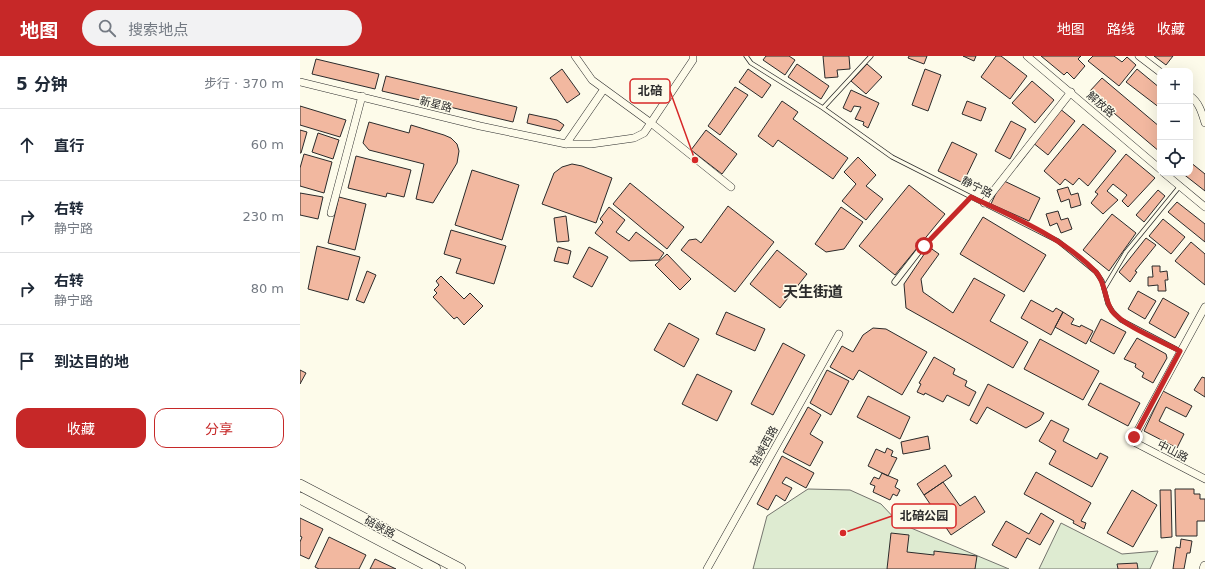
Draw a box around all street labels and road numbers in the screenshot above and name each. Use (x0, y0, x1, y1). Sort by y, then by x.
street label: 解放路 (1084, 89, 1117, 120)
street label: 新星路 (418, 94, 453, 115)
street label: 静宁路 (959, 174, 994, 201)
street label: 碚峡西路 (748, 424, 781, 469)
street label: 中山路 (1155, 438, 1190, 465)
street label: 碚峡路 (362, 514, 397, 541)

